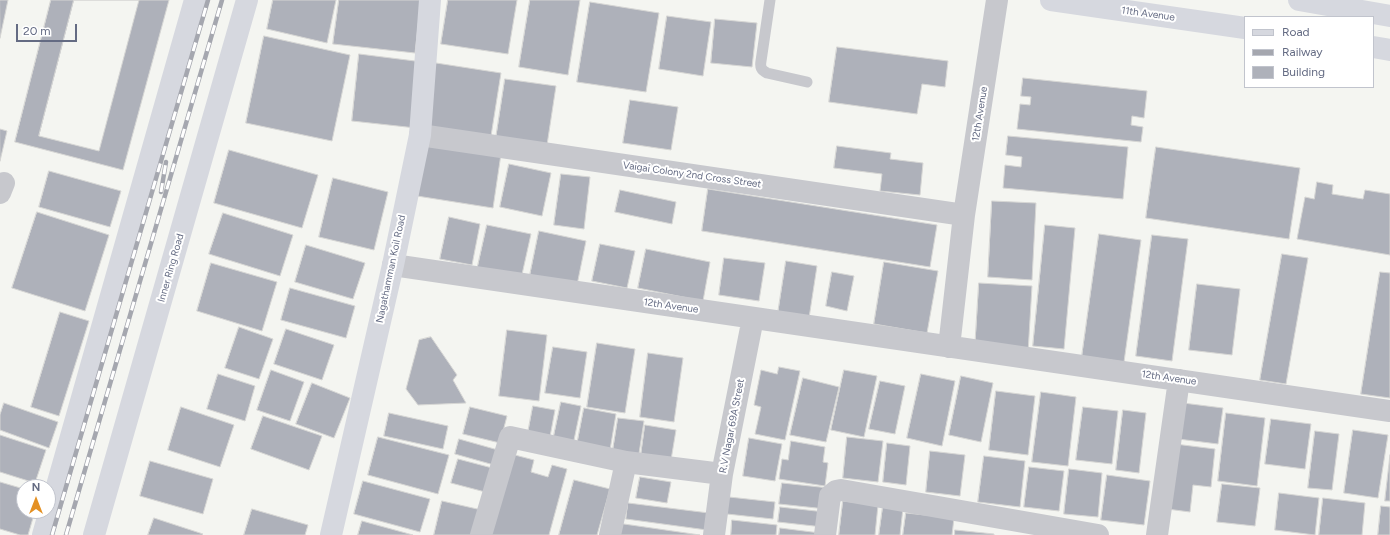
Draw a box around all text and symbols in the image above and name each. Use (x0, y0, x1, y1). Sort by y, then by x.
street label: 11th Avenue (1120, 4, 1176, 24)
scale bar (18, 16, 79, 42)
legend (1244, 16, 1374, 88)
text: 20 m (23, 24, 51, 38)
text: Road (1282, 25, 1310, 39)
text: Railway (1282, 45, 1323, 59)
text: Building (1282, 65, 1325, 79)
street label: 12th Avenue (970, 86, 990, 142)
street label: Vaigai Colony 2nd Cross Street (622, 159, 762, 191)
street label: Nagathamman Koil Road (374, 214, 408, 324)
street label: Inner Ring Road (155, 232, 187, 304)
street label: 12th Avenue (643, 296, 699, 316)
street label: 12th Avenue (1141, 368, 1197, 388)
street label: R.V Nagar 69A Street (717, 378, 747, 474)
north arrow (16, 479, 56, 519)
text: N (32, 481, 40, 494)

